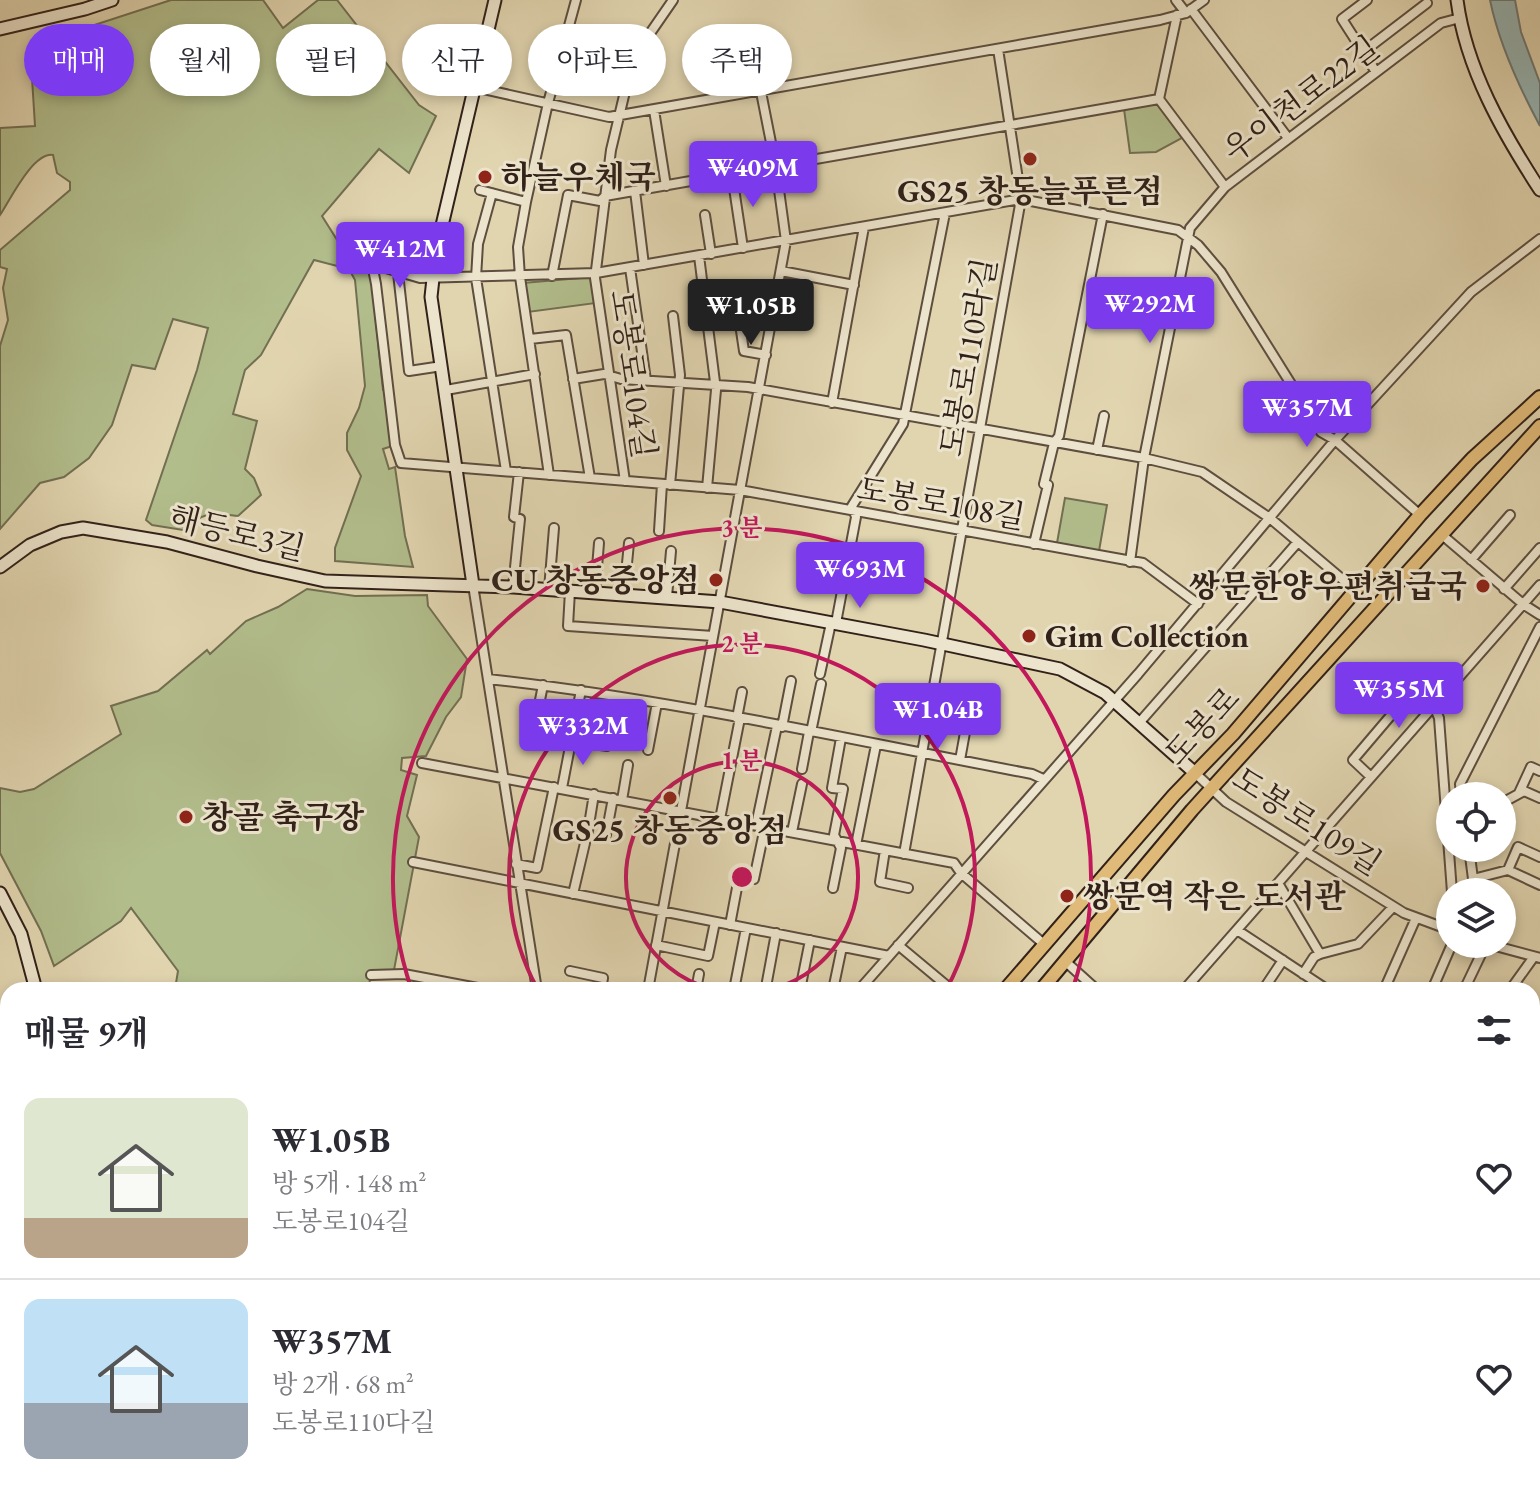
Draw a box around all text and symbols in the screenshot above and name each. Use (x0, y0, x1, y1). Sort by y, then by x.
chip: 매매 (24, 24, 134, 96)
chip: 월세 (150, 24, 260, 96)
chip: 필터 (276, 24, 386, 96)
chip: 신규 (402, 24, 512, 96)
chip: 아파트 (528, 24, 666, 96)
chip: 주택 (682, 24, 792, 96)
street label: 우이천로22길 (1214, 26, 1388, 172)
pin: ₩409M (697, 141, 809, 209)
text: ₩409M (707, 150, 799, 184)
marker: GS25 창동늘푸른점 (1021, 150, 1039, 168)
place label: 하늘우체국 (501, 156, 656, 198)
marker: 하늘우체국 (476, 168, 494, 186)
place label: GS25 창동늘푸른점 (897, 170, 1163, 212)
pin: ₩412M (344, 222, 456, 290)
text: ₩412M (354, 231, 446, 265)
street label: 도봉로110라길 (930, 255, 1006, 459)
pin: ₩292M (1094, 277, 1206, 345)
pin: ₩1.05B (686, 279, 816, 347)
text: ₩292M (1104, 286, 1196, 320)
street label: 도봉로104길 (600, 287, 666, 461)
text: ₩1.05B (706, 288, 796, 322)
pin: ₩357M (1251, 381, 1363, 449)
text: ₩357M (1261, 390, 1353, 424)
street label: 도봉로108길 (854, 468, 1028, 538)
street label: 해등로3길 (164, 496, 310, 570)
text: 3 분 (721, 512, 763, 543)
pin: ₩693M (804, 542, 916, 610)
text: ₩693M (814, 551, 906, 585)
place label: CU 창동중앙점 (491, 559, 700, 601)
place label: 쌍문한양우편취급국 (1189, 565, 1467, 607)
marker: CU 창동중앙점 (707, 571, 725, 589)
marker: 쌍문한양우편취급국 (1474, 577, 1492, 595)
place label: Gim Collection (1045, 615, 1249, 657)
marker: Gim Collection (1020, 627, 1038, 645)
text: 2 분 (721, 628, 763, 659)
pin: ₩355M (1343, 662, 1455, 730)
text: ₩355M (1353, 671, 1445, 705)
street label: 도봉로 (1155, 678, 1249, 774)
pin: ₩1.04B (873, 683, 1003, 751)
text: ₩1.04B (893, 692, 983, 726)
pin: ₩332M (527, 699, 639, 767)
text: ₩332M (537, 708, 629, 742)
text: 1 분 (721, 745, 763, 776)
street label: 도봉로109길 (1224, 757, 1390, 885)
map controls (1436, 782, 1516, 958)
button: locate (1436, 782, 1516, 862)
marker: GS25 창동중앙점 (661, 789, 679, 807)
place label: 창골 축구장 (202, 796, 364, 838)
marker: 창골 축구장 (177, 808, 195, 826)
place label: GS25 창동중앙점 (553, 809, 787, 851)
centre of rings (728, 863, 756, 891)
place label: 쌍문역 작은 도서관 (1083, 875, 1347, 917)
button: layers (1436, 878, 1516, 958)
marker: 쌍문역 작은 도서관 (1058, 887, 1076, 905)
icon: filters (1472, 1008, 1516, 1052)
text: 매물 9개 (24, 1011, 149, 1055)
text: ₩1.05B (272, 1118, 390, 1162)
icon: home (88, 1130, 184, 1226)
icon: heart (1472, 1156, 1516, 1200)
text: 방 5개 · 148 m² (272, 1166, 426, 1200)
text: 도봉로104길 (272, 1204, 410, 1238)
text: ₩357M (272, 1319, 392, 1363)
icon: home (88, 1331, 184, 1427)
icon: heart (1472, 1357, 1516, 1401)
text: 방 2개 · 68 m² (272, 1367, 414, 1401)
text: 도봉로110다길 (272, 1405, 435, 1439)

